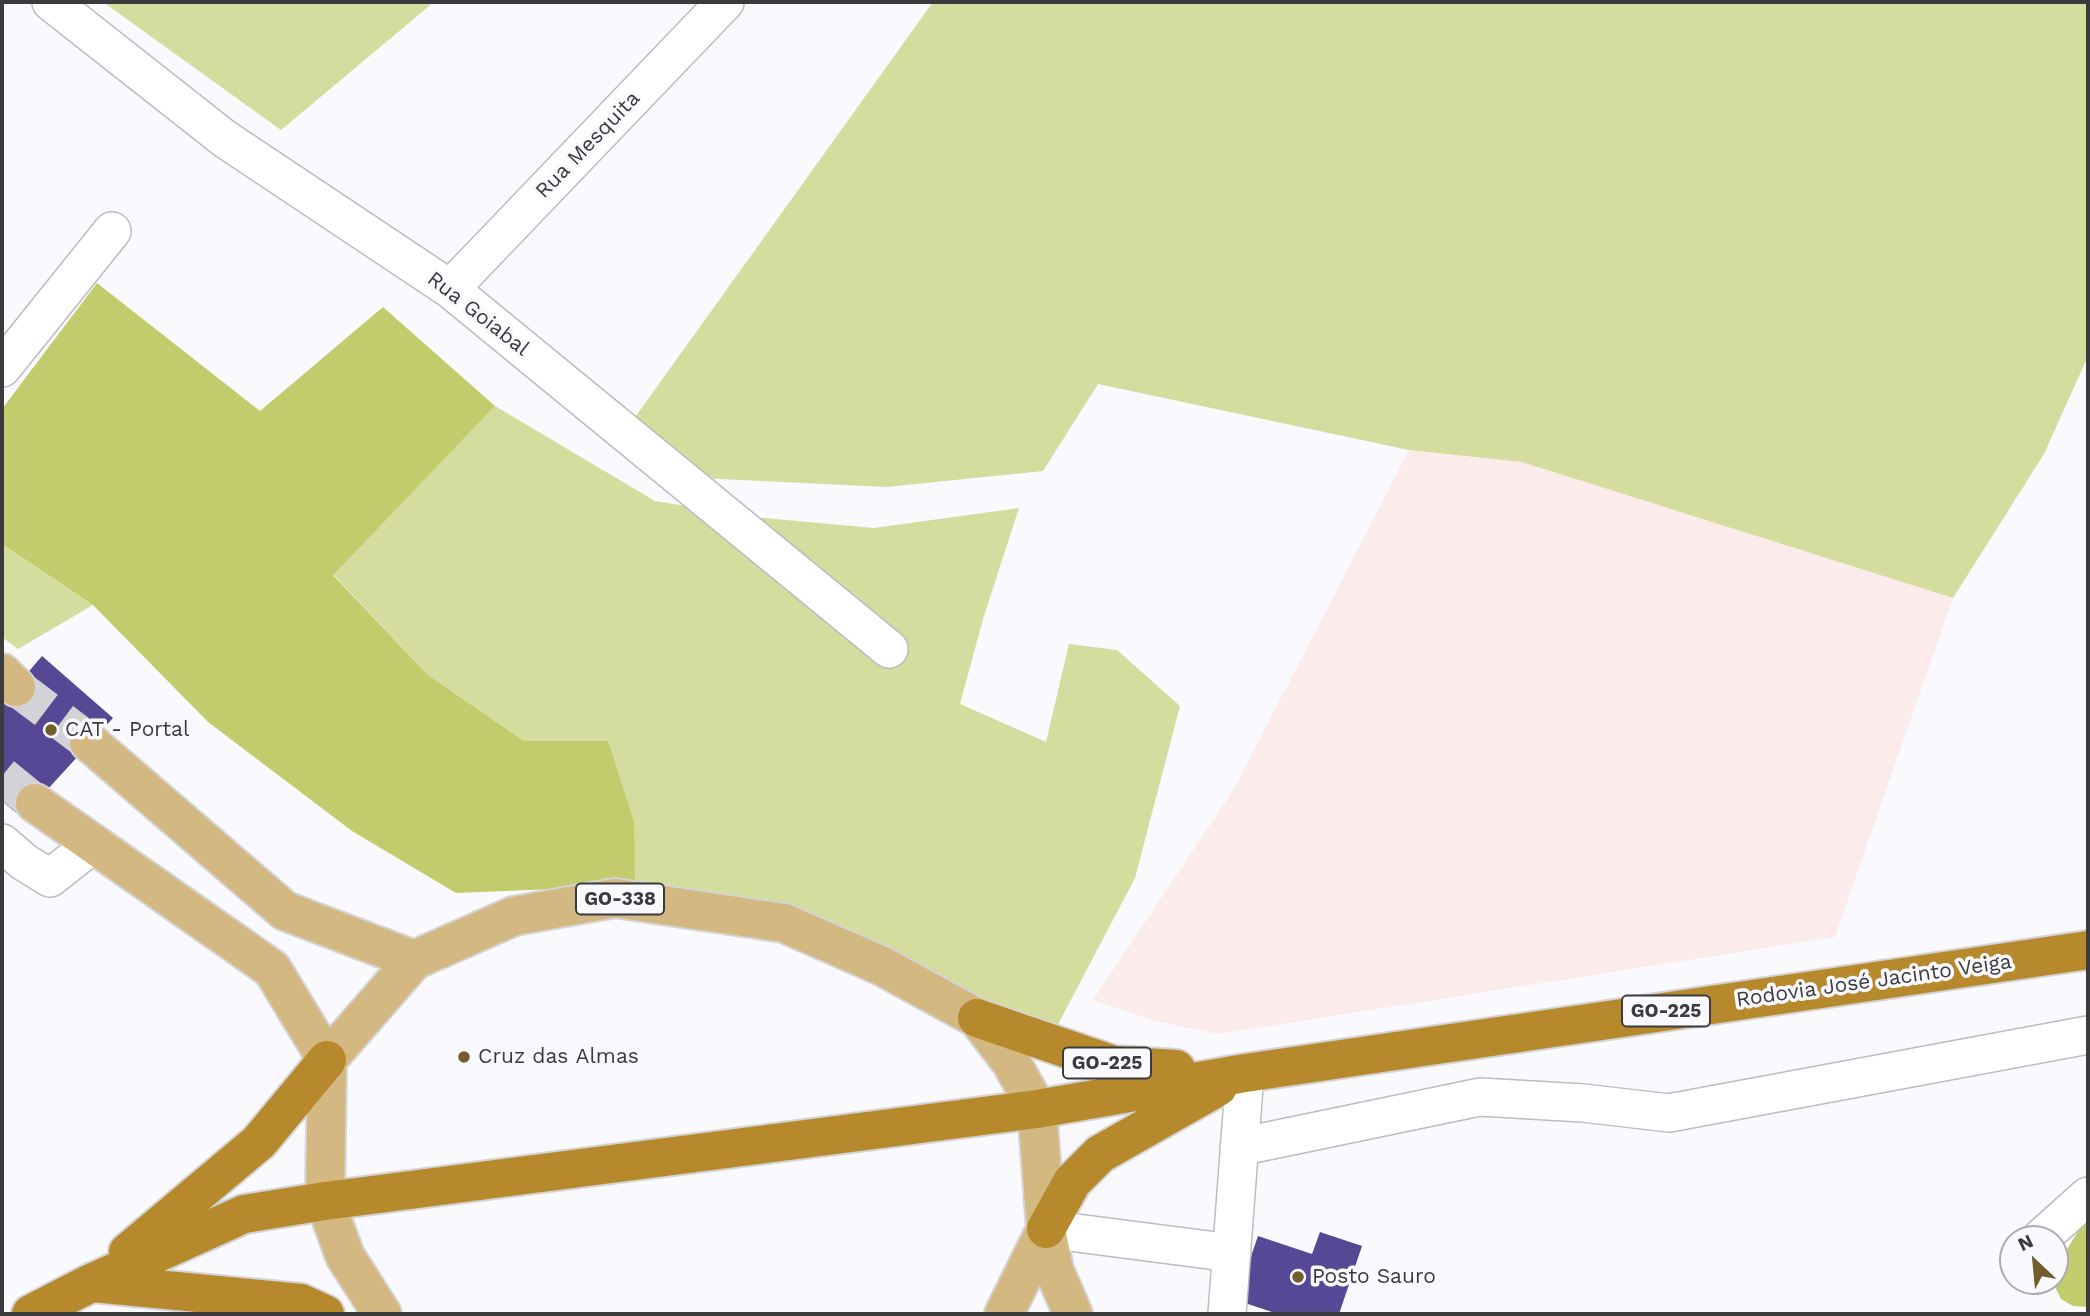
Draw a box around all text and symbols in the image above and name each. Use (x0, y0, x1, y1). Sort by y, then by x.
street label: Rua Mesquita (531, 86, 645, 204)
street label: Rua Goiabal (422, 266, 534, 362)
place label: CAT - Portal (65, 717, 189, 743)
marker: CAT - Portal (43, 722, 59, 738)
road number: GO-338 (576, 884, 664, 914)
street label: Rodovia José Jacinto Veiga (1735, 949, 2013, 1013)
road number: GO-225 (1622, 995, 1710, 1026)
place label: Cruz das Almas (478, 1044, 639, 1070)
road number: GO-225 (1063, 1048, 1151, 1078)
marker: Cruz das Almas (456, 1049, 472, 1065)
north arrow (1999, 1225, 2069, 1295)
text: N (2014, 1229, 2037, 1256)
place label: Posto Sauro (1312, 1264, 1436, 1290)
marker: Posto Sauro (1290, 1269, 1306, 1285)

